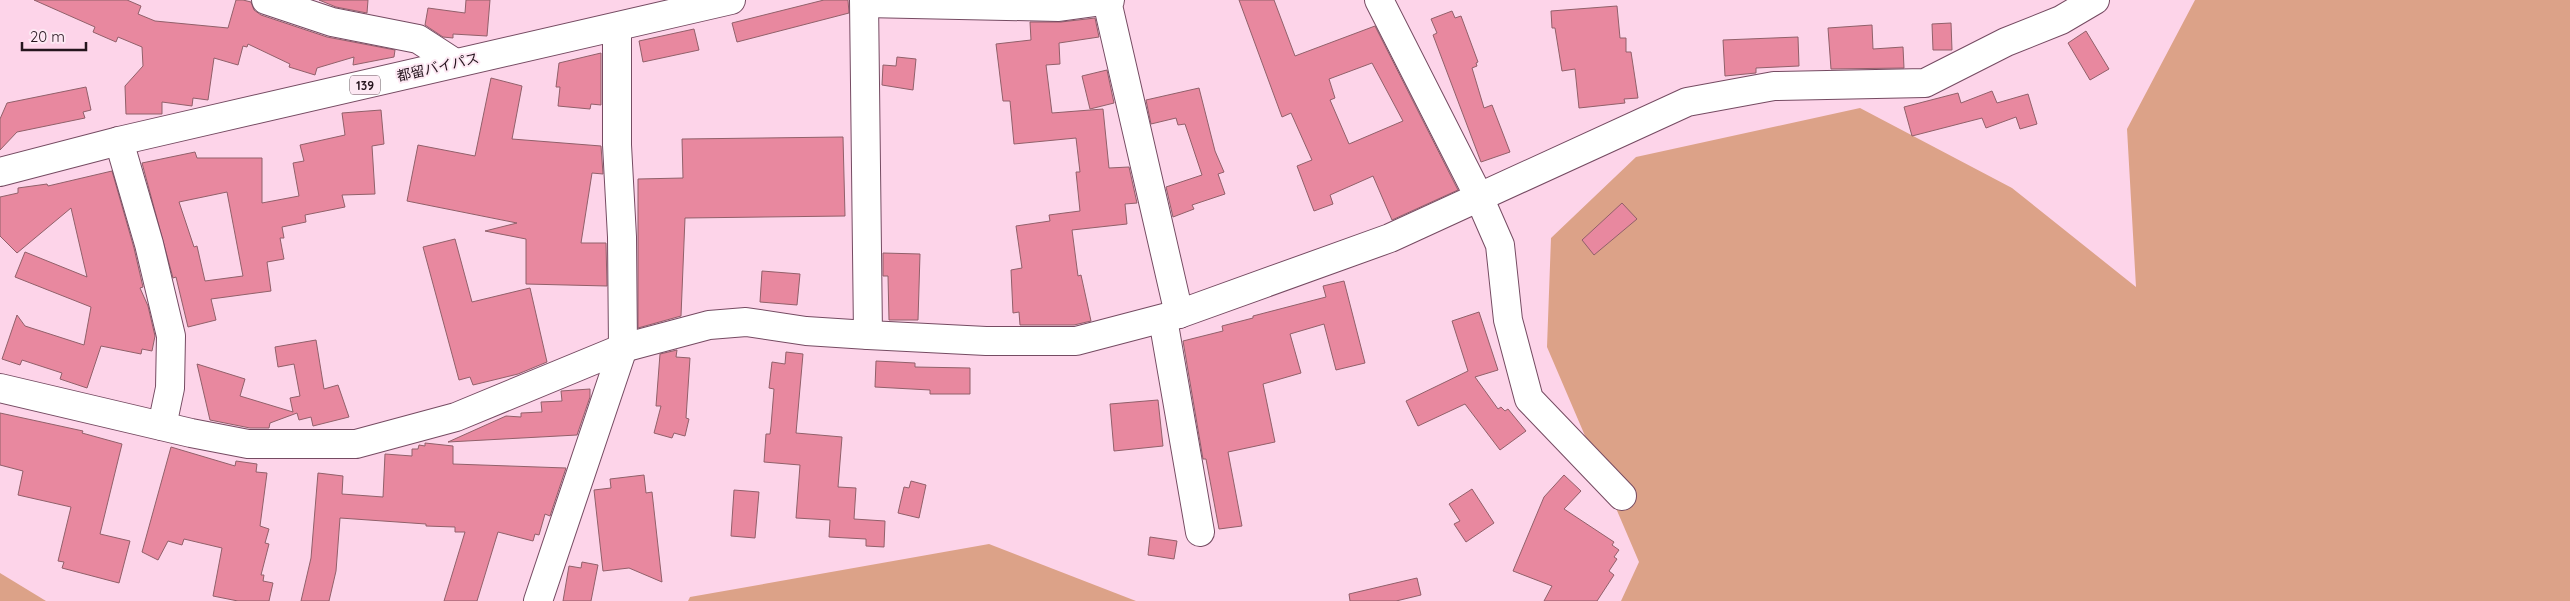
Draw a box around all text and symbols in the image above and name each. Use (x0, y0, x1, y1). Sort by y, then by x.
scale bar (22, 20, 86, 52)
text: 20 m (30, 27, 65, 46)
street label: 都留バイパス (395, 49, 481, 85)
road number: 139 (350, 76, 380, 94)

